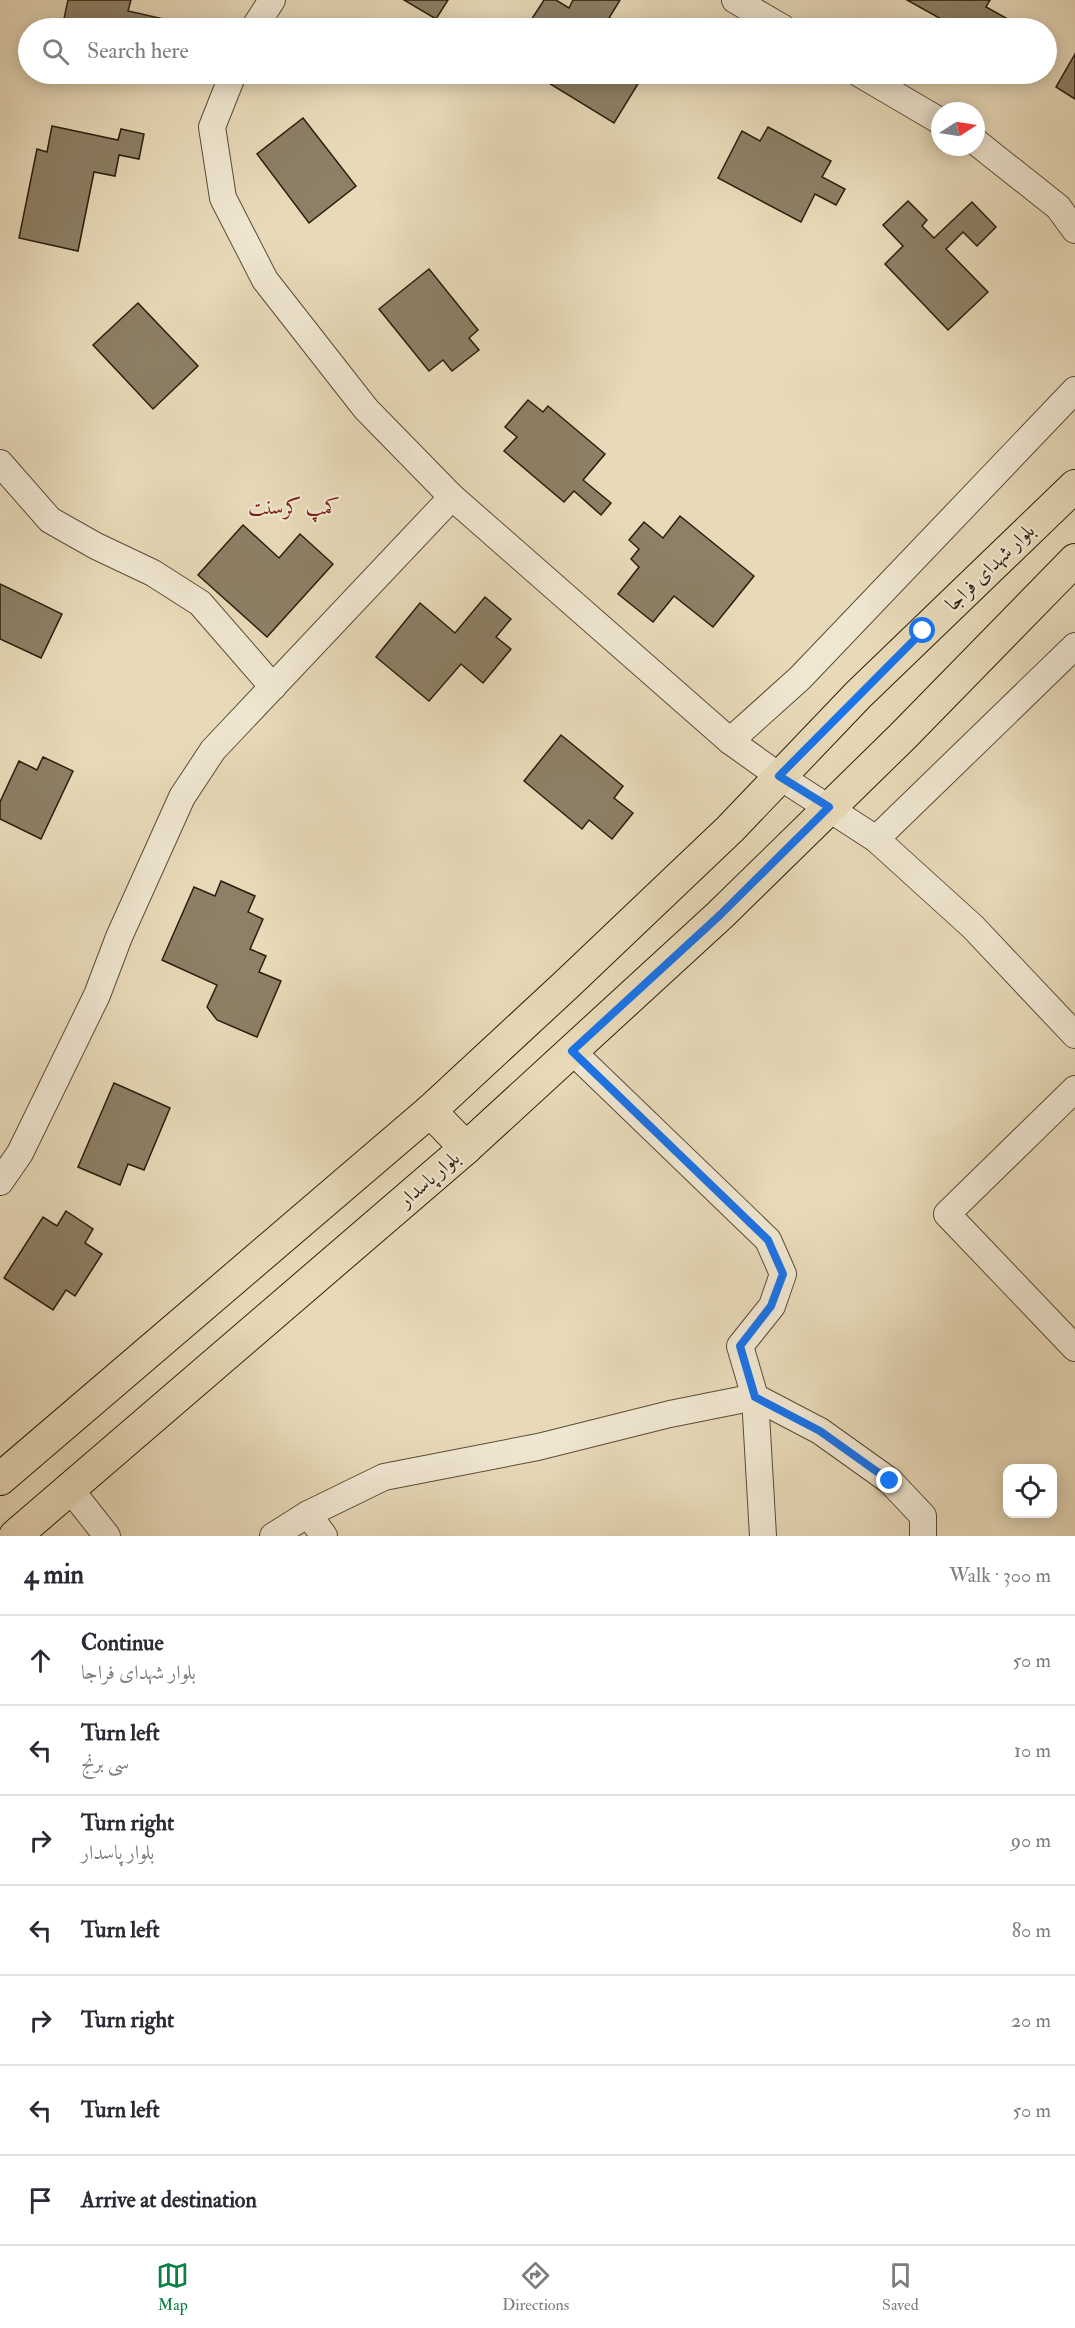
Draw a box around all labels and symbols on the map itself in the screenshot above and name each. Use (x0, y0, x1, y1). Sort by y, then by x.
north arrow (931, 102, 985, 156)
district label: کمپ کرسنت (248, 494, 340, 523)
street label: بلوار شهدای فراجا (940, 518, 1040, 616)
route start (909, 617, 935, 643)
street label: بلوار پاسدار (392, 1146, 466, 1215)
route end (876, 1467, 902, 1493)

